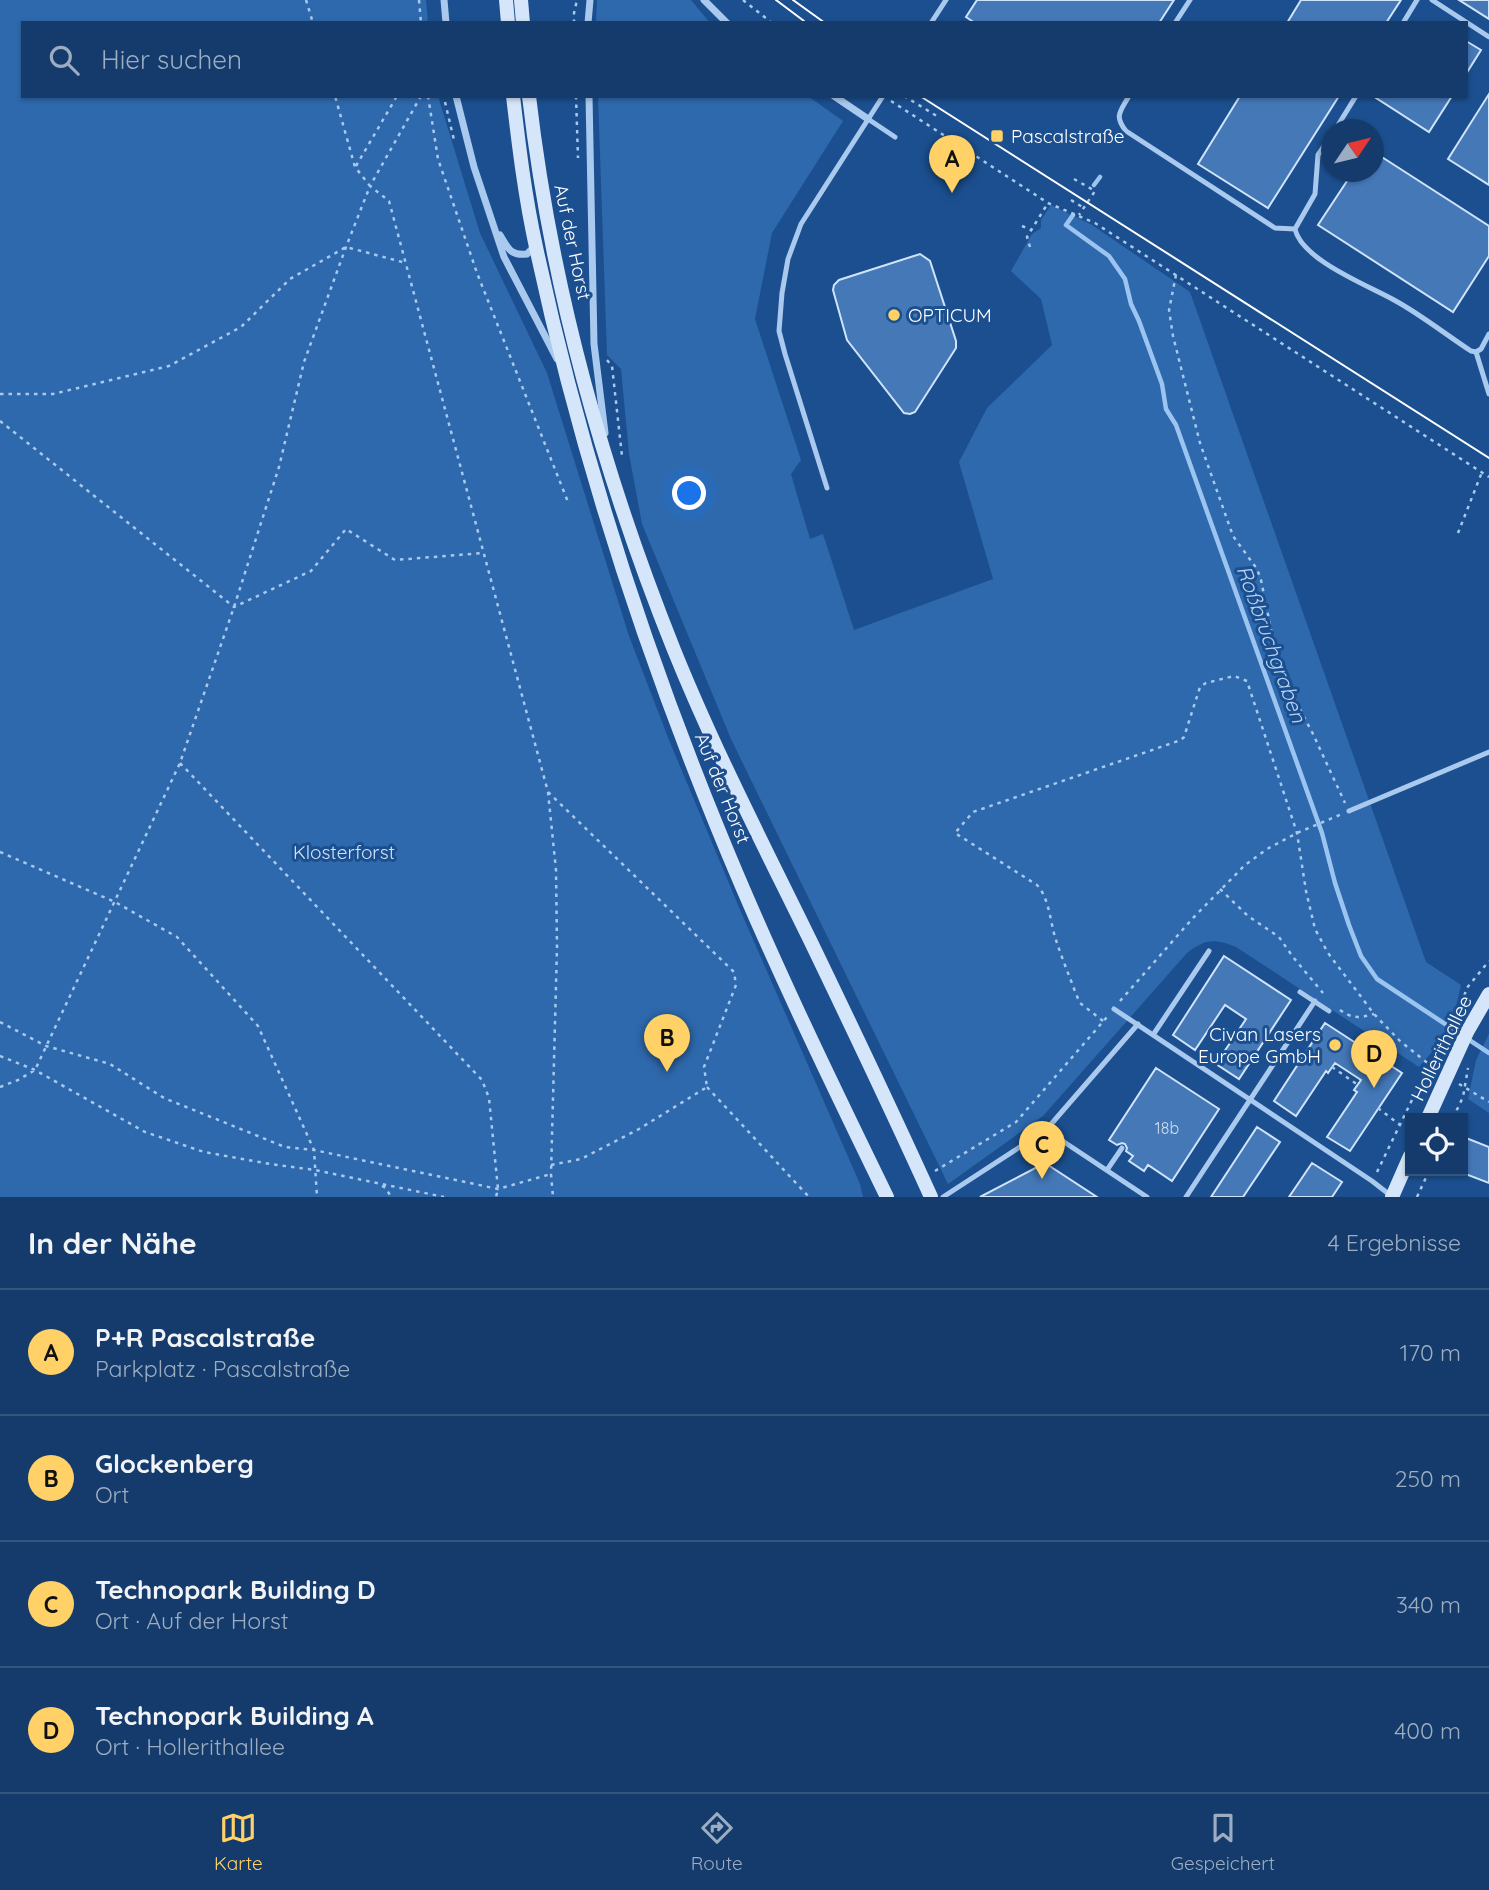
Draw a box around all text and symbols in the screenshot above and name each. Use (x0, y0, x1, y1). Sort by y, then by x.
search box (21, 21, 1468, 98)
icon: search (45, 41, 83, 79)
text: Hier suchen (101, 43, 242, 76)
north arrow (1321, 119, 1384, 182)
place label: Pascalstraße (1011, 124, 1125, 148)
marker: Pascalstraße (989, 128, 1005, 144)
pin: A (929, 135, 975, 193)
street label: Auf der Horst (549, 182, 597, 302)
place label: OPTICUM (908, 303, 992, 327)
marker: OPTICUM (886, 307, 902, 323)
your location (672, 476, 706, 510)
water label: Roßbruchgraben (1231, 562, 1313, 727)
street label: Auf der Horst (690, 729, 756, 847)
park label: Klosterforst (293, 840, 395, 864)
street label: Hollerithallee (1405, 991, 1477, 1105)
pin: B (644, 1014, 690, 1072)
place label: Civan Lasers Europe GmbH (1198, 1022, 1321, 1068)
pin: D (1351, 1030, 1397, 1088)
marker: Civan Lasers Europe GmbH (1327, 1037, 1343, 1053)
map controls (1405, 1113, 1468, 1176)
button: locate (1405, 1113, 1468, 1176)
house number: 18b (1155, 1118, 1179, 1138)
pin: C (1019, 1121, 1065, 1179)
text: In der Nähe (28, 1224, 197, 1262)
text: 4 Ergebnisse (1327, 1228, 1461, 1257)
text: P+R Pascalstraße (95, 1321, 315, 1354)
text: A (44, 1338, 58, 1367)
text: 170 m (1400, 1338, 1461, 1367)
text: Parkplatz · Pascalstraße (95, 1354, 350, 1383)
text: Glockenberg (95, 1447, 254, 1480)
text: B (43, 1464, 59, 1493)
text: 250 m (1395, 1464, 1461, 1493)
text: Ort (95, 1480, 129, 1509)
text: Technopark Building D (95, 1573, 376, 1606)
text: C (44, 1590, 58, 1619)
text: 340 m (1396, 1590, 1461, 1619)
text: Ort · Auf der Horst (95, 1606, 289, 1635)
text: Technopark Building A (95, 1699, 374, 1732)
text: D (43, 1716, 59, 1745)
text: 400 m (1394, 1716, 1461, 1745)
text: Ort · Hollerithallee (95, 1732, 285, 1761)
tab: Karte (214, 1809, 263, 1875)
tab: Route (691, 1809, 743, 1875)
tab: Gespeichert (1171, 1809, 1275, 1875)

